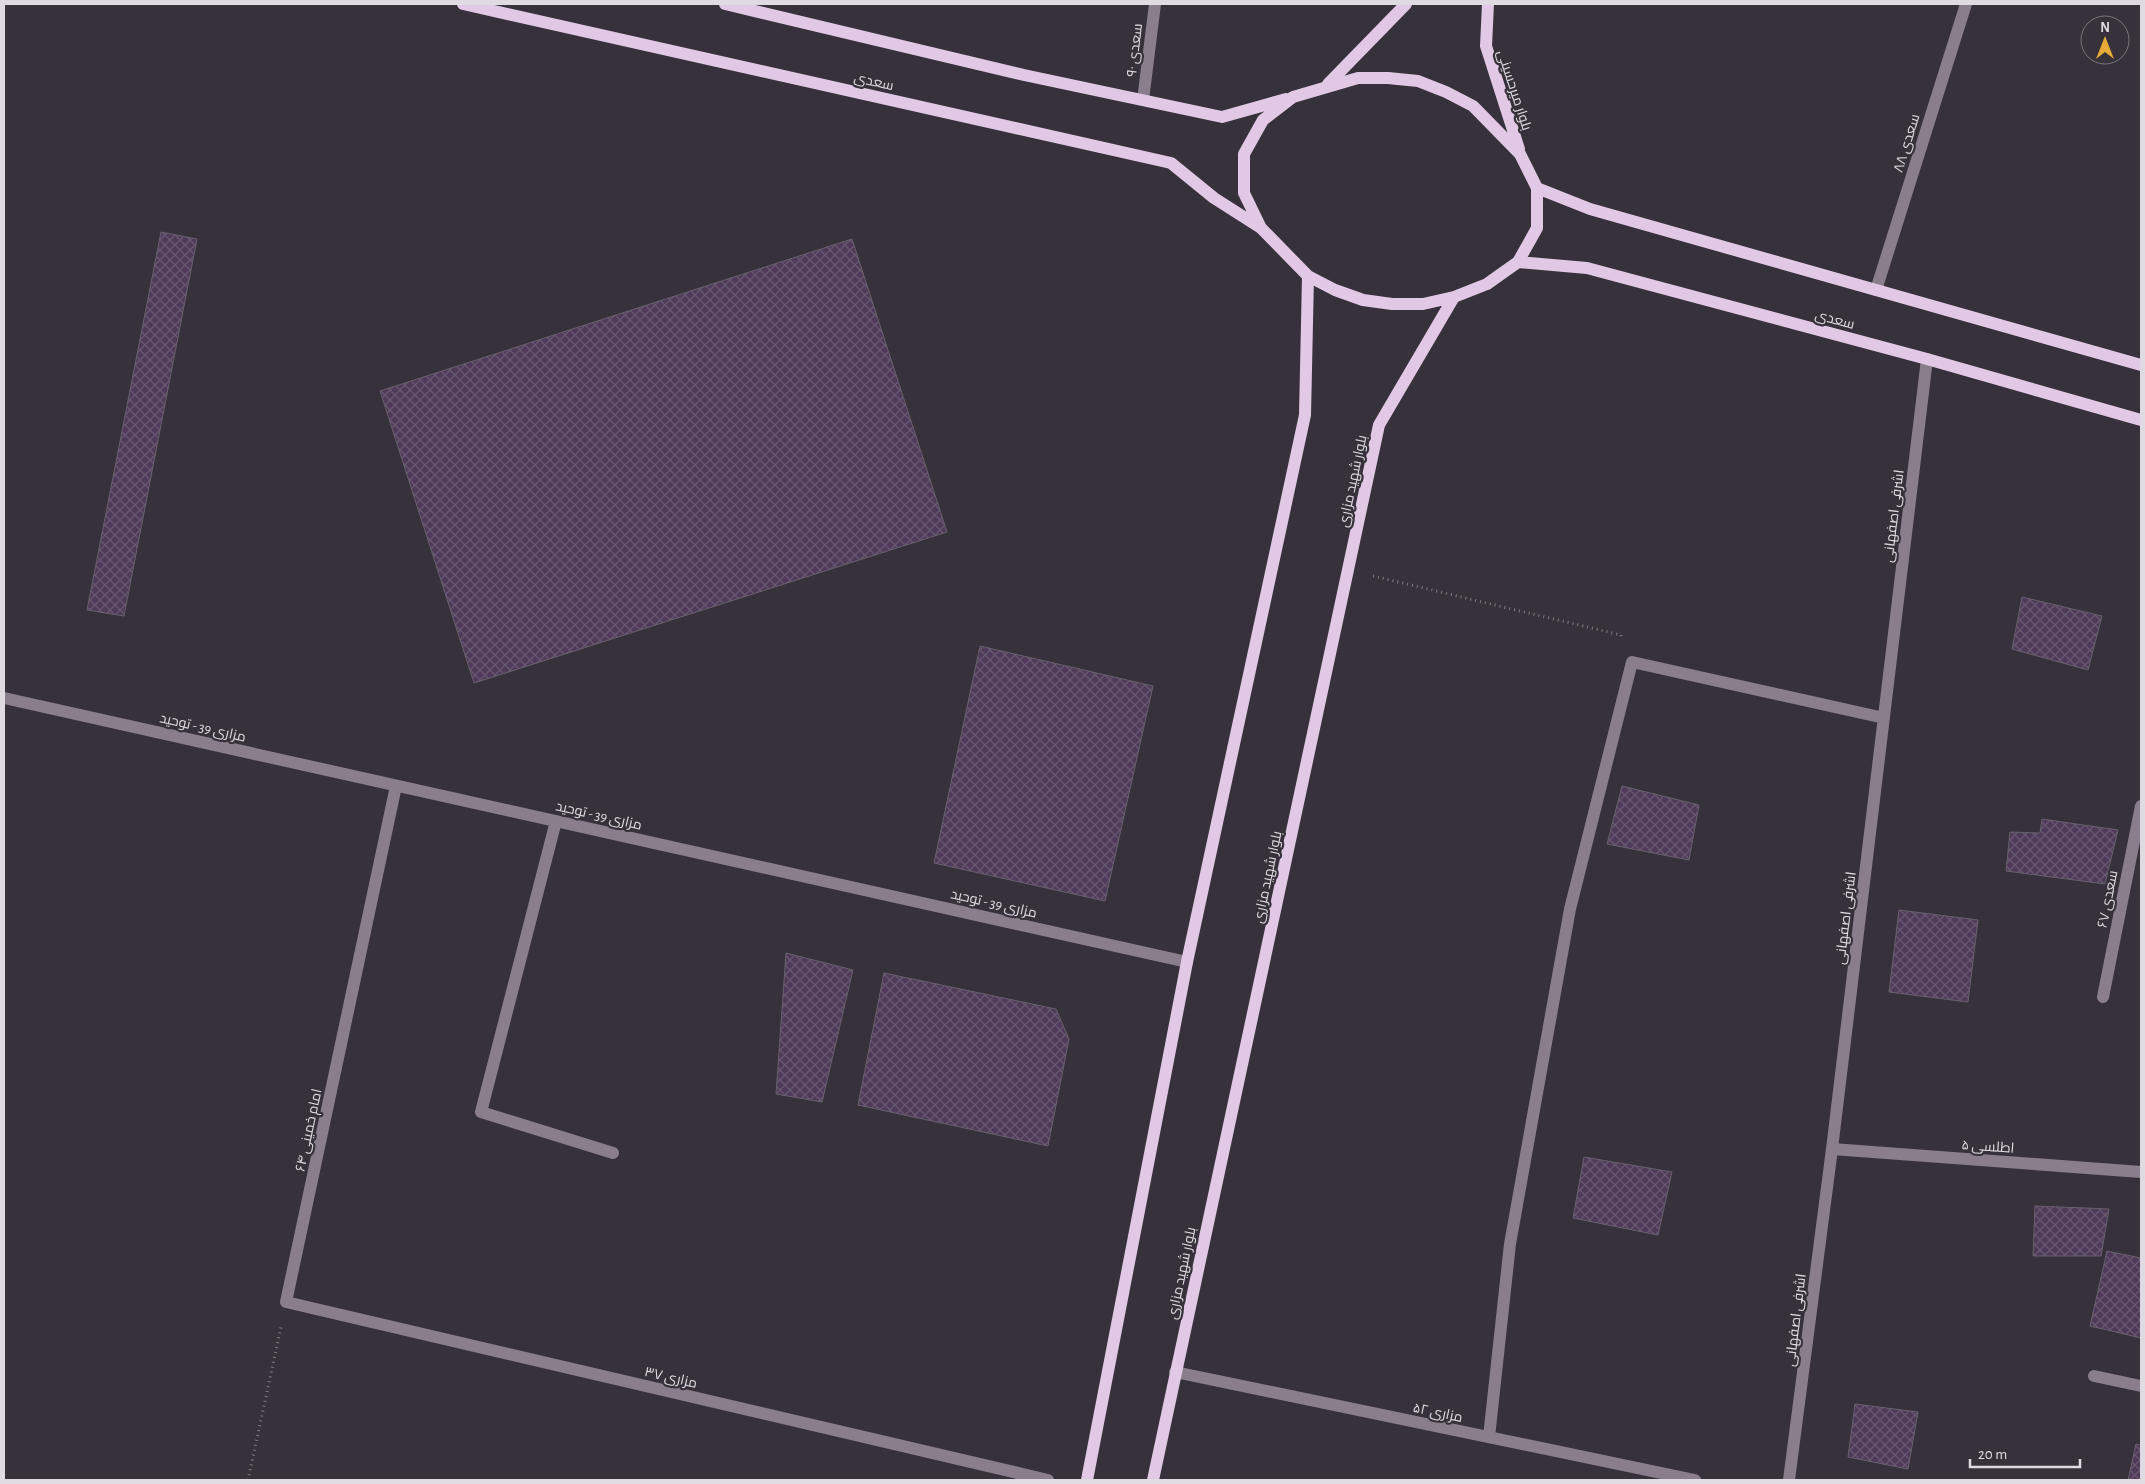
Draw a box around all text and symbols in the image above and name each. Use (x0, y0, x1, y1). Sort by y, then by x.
north arrow (2080, 15, 2130, 65)
text: N (2100, 21, 2110, 35)
street label: سعدی ۹۰ (1125, 23, 1145, 78)
street label: بلوار میرحسینی (1494, 48, 1534, 132)
street label: سعدی (852, 71, 895, 93)
street label: سعدی ۸۸ (1891, 112, 1922, 174)
street label: سعدی (1813, 308, 1856, 332)
street label: بلوار شهید مزاری (1336, 434, 1370, 529)
street label: اشرفی اصفهانی (1881, 469, 1907, 563)
street label: مزاری 39 - توحید (158, 711, 247, 745)
street label: مزاری 39 - توحید (554, 799, 643, 833)
street label: بلوار شهید مزاری (1251, 830, 1285, 925)
street label: سعدی ۶۷ (2096, 869, 2120, 929)
street label: اشرفی اصفهانی (1833, 871, 1859, 965)
street label: مزاری 39 - توحید (949, 887, 1038, 921)
street label: امام خمینی ۶۴ (293, 1088, 327, 1173)
street label: اطلسی ۵ (1961, 1138, 2015, 1156)
street label: بلوار شهید مزاری (1165, 1226, 1199, 1321)
street label: اشرفی اصفهانی (1783, 1273, 1809, 1367)
street label: مزاری ۳۷ (643, 1365, 699, 1391)
street label: مزاری ۵۲ (1412, 1401, 1464, 1425)
scale bar (1970, 1436, 2080, 1468)
text: 20 m (1978, 1447, 2007, 1462)

